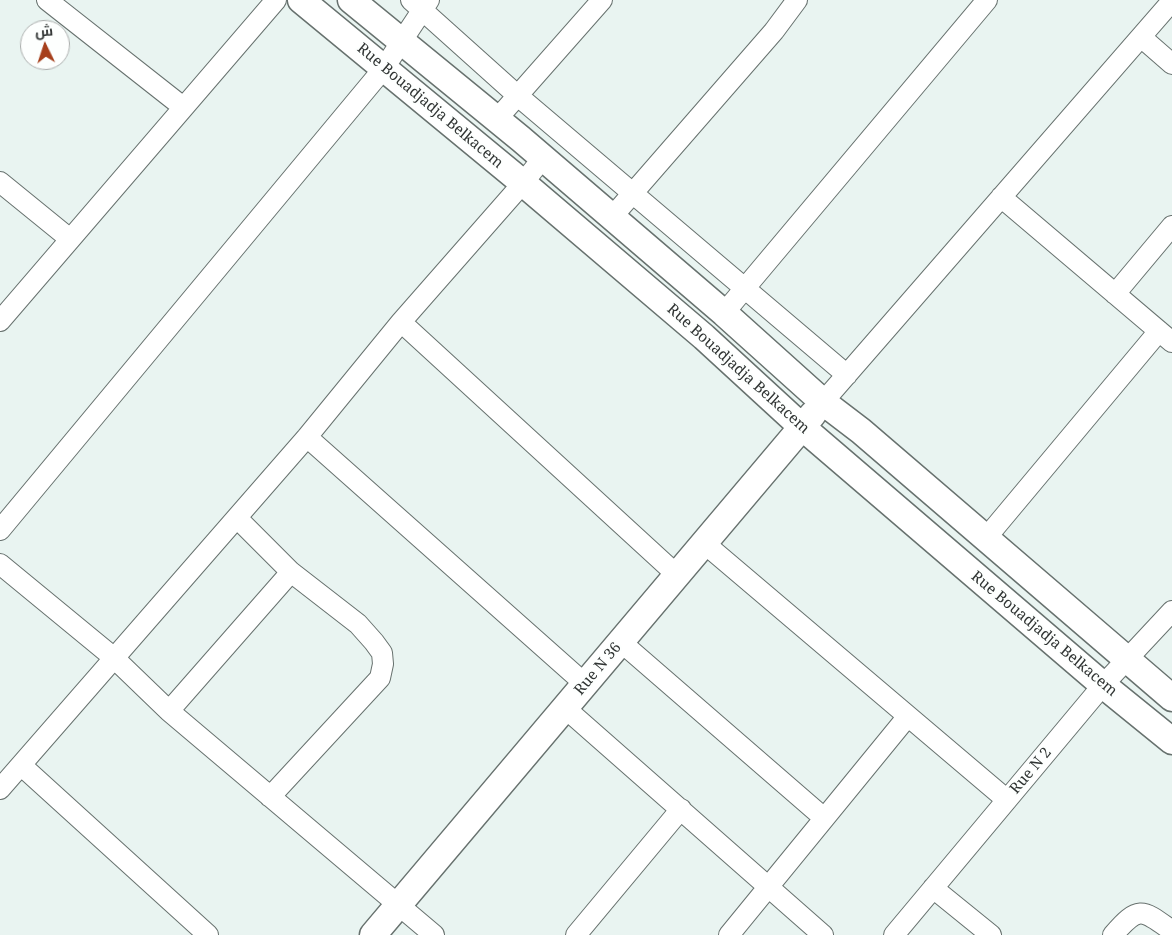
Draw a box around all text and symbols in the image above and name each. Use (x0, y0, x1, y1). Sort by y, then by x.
north arrow (20, 20, 70, 70)
text: ش (34, 20, 54, 41)
street label: Rue Bouadjadja Belkacem (353, 40, 507, 172)
street label: Rue Bouadjadja Belkacem (663, 300, 813, 438)
street label: Rue Bouadjadja Belkacem (967, 568, 1121, 700)
street label: Rue N 36 (571, 639, 625, 699)
street label: Rue N 2 (1006, 744, 1056, 798)

